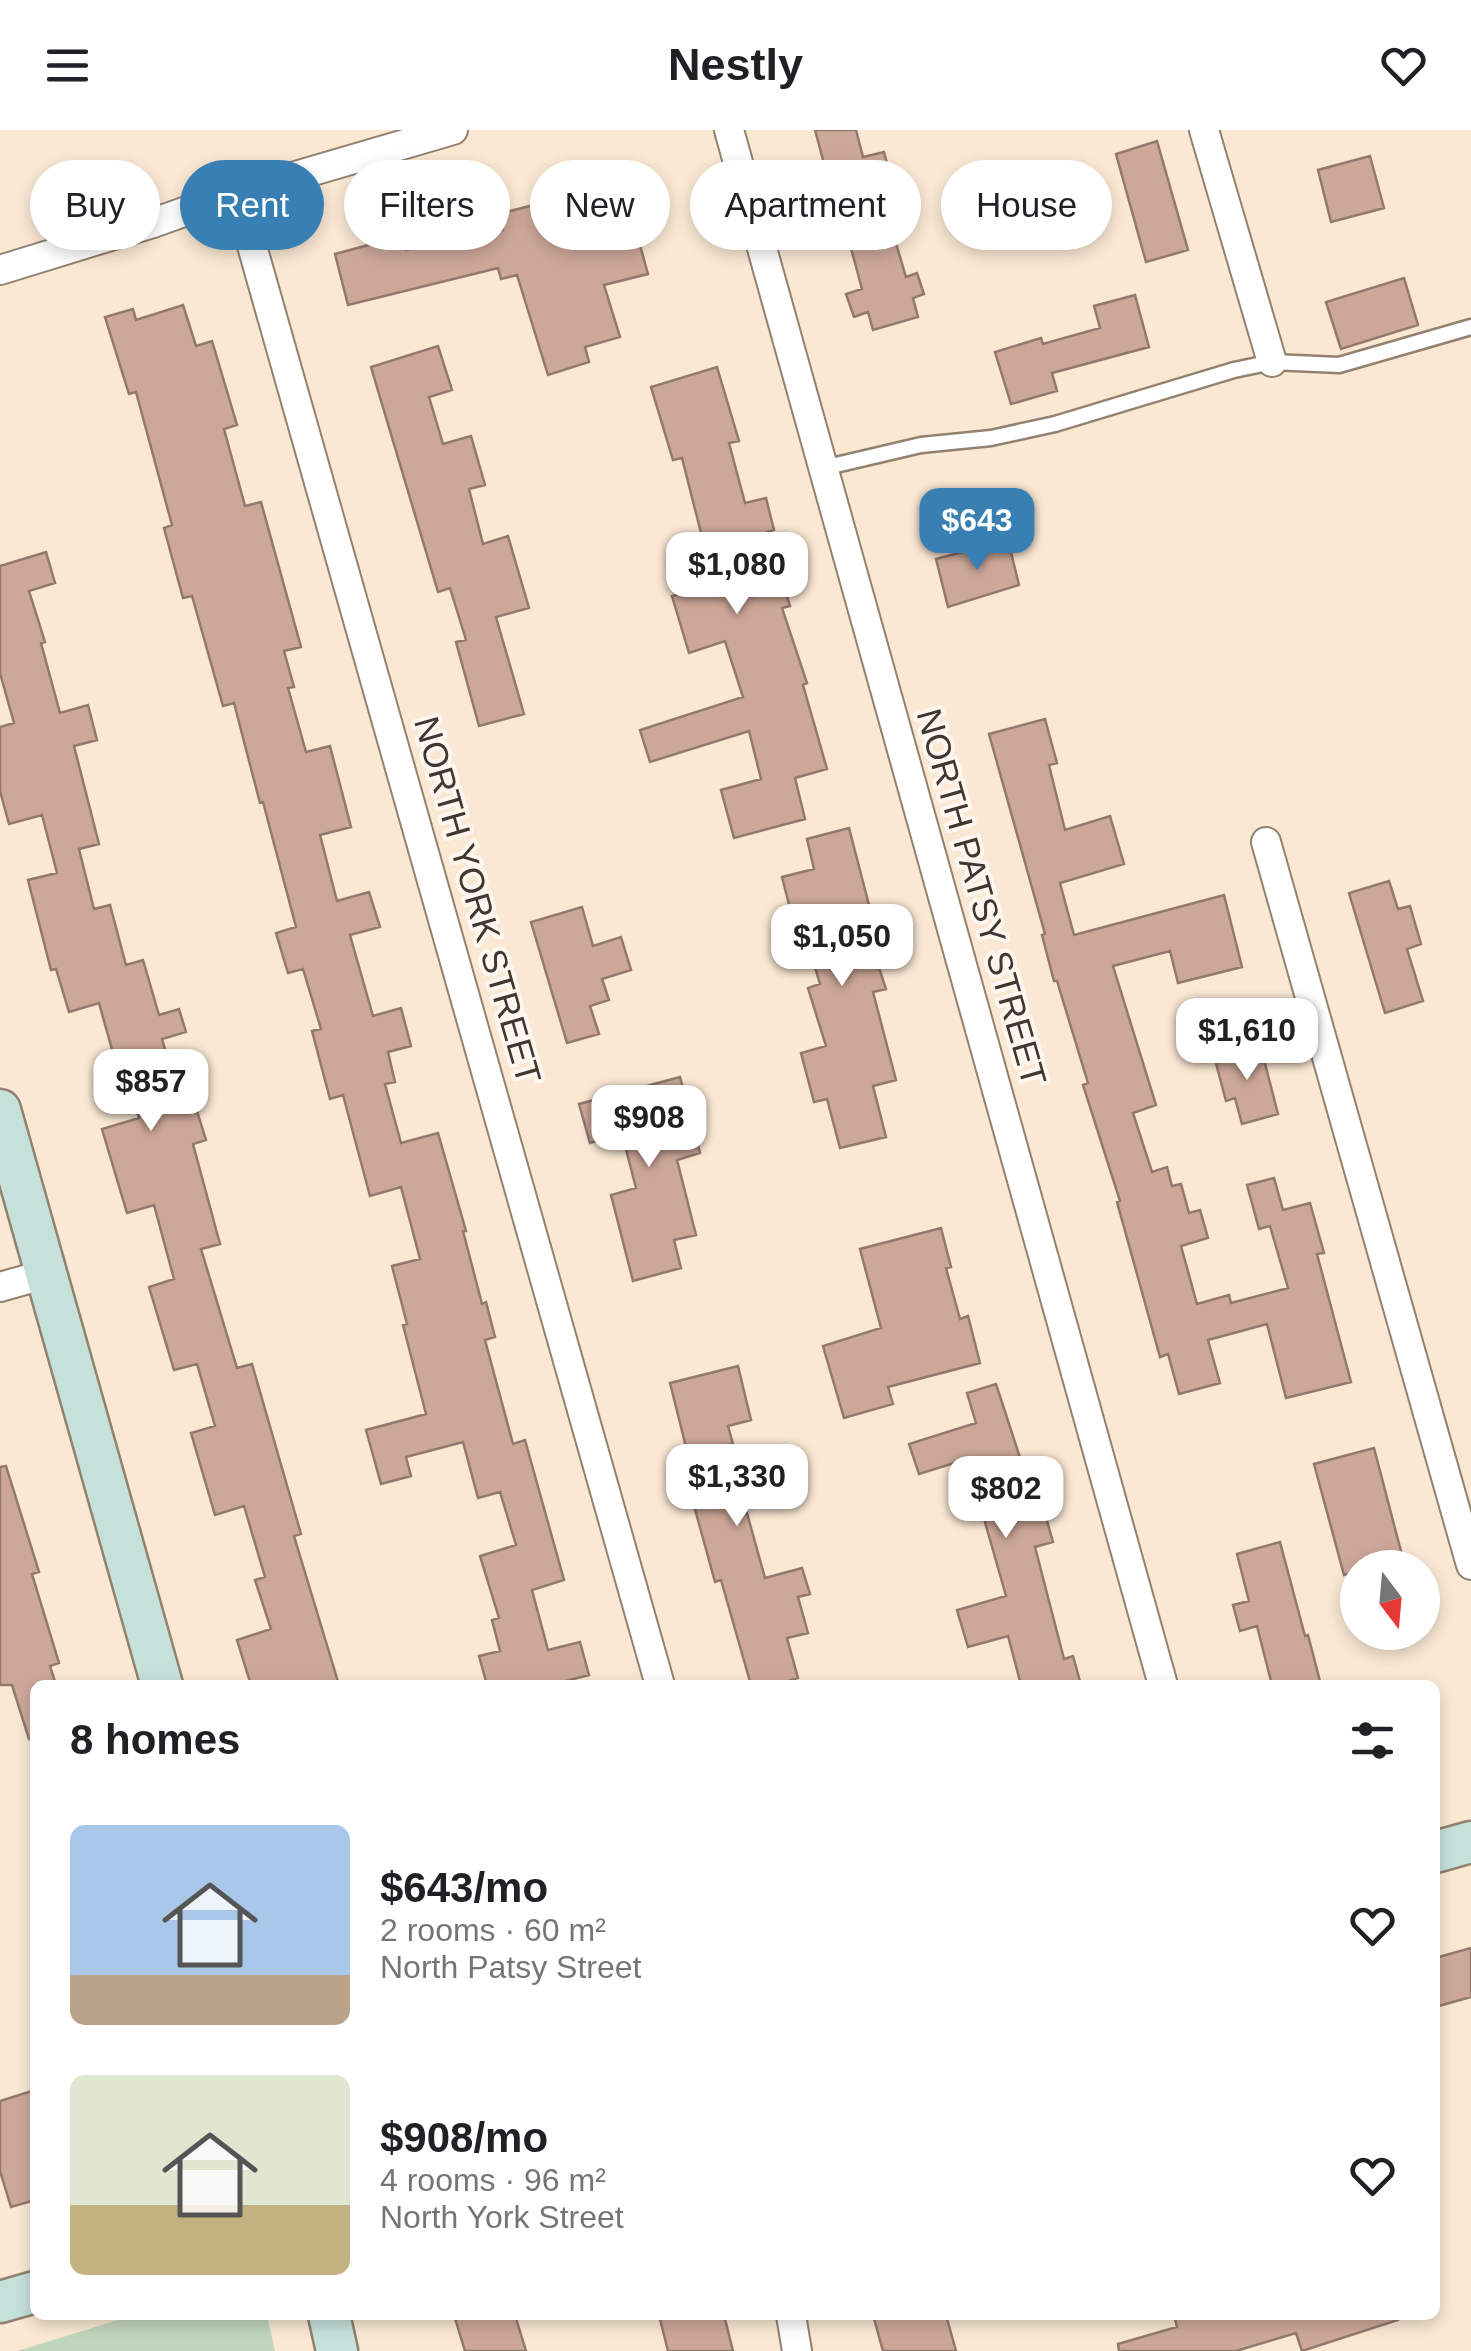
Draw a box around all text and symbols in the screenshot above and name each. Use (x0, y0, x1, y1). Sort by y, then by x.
icon: menu (40, 38, 95, 93)
icon: heart (1376, 38, 1431, 93)
text: Nestly (668, 39, 803, 90)
chip: Buy (30, 160, 160, 250)
chip: Rent (180, 160, 324, 250)
chip: Filters (344, 160, 510, 250)
chip: New (530, 160, 670, 250)
chip: Apartment (690, 160, 921, 250)
chip: House (941, 160, 1112, 250)
pin: $643 (918, 488, 1036, 573)
text: $643 (941, 502, 1013, 538)
pin: $1,080 (656, 532, 818, 617)
text: $1,080 (688, 546, 786, 582)
street label: NORTH PATSY STREET (909, 704, 1055, 1090)
street label: NORTH YORK STREET (407, 712, 549, 1088)
pin: $1,050 (761, 904, 923, 989)
text: $1,050 (793, 918, 891, 954)
pin: $1,610 (1166, 998, 1328, 1083)
text: $1,610 (1198, 1012, 1296, 1048)
pin: $857 (92, 1049, 210, 1134)
text: $857 (115, 1063, 187, 1099)
pin: $908 (590, 1085, 708, 1170)
text: $908 (613, 1099, 685, 1135)
pin: $1,330 (656, 1444, 818, 1529)
pin: $802 (947, 1456, 1065, 1541)
text: $1,330 (688, 1458, 786, 1494)
text: $802 (970, 1470, 1042, 1506)
north arrow (1340, 1550, 1440, 1650)
map controls (1340, 1550, 1440, 1650)
icon: filters (1345, 1713, 1400, 1768)
text: 8 homes (70, 1716, 240, 1763)
text: $643/mo (380, 1864, 548, 1911)
icon: home (150, 1865, 270, 1985)
icon: heart (1345, 1898, 1400, 1953)
text: 2 rooms · 60 m² (380, 1912, 606, 1948)
text: North Patsy Street (380, 1949, 641, 1985)
text: $908/mo (380, 2114, 548, 2161)
icon: home (150, 2115, 270, 2235)
icon: heart (1345, 2148, 1400, 2203)
text: 4 rooms · 96 m² (380, 2162, 606, 2198)
text: North York Street (380, 2199, 624, 2235)

